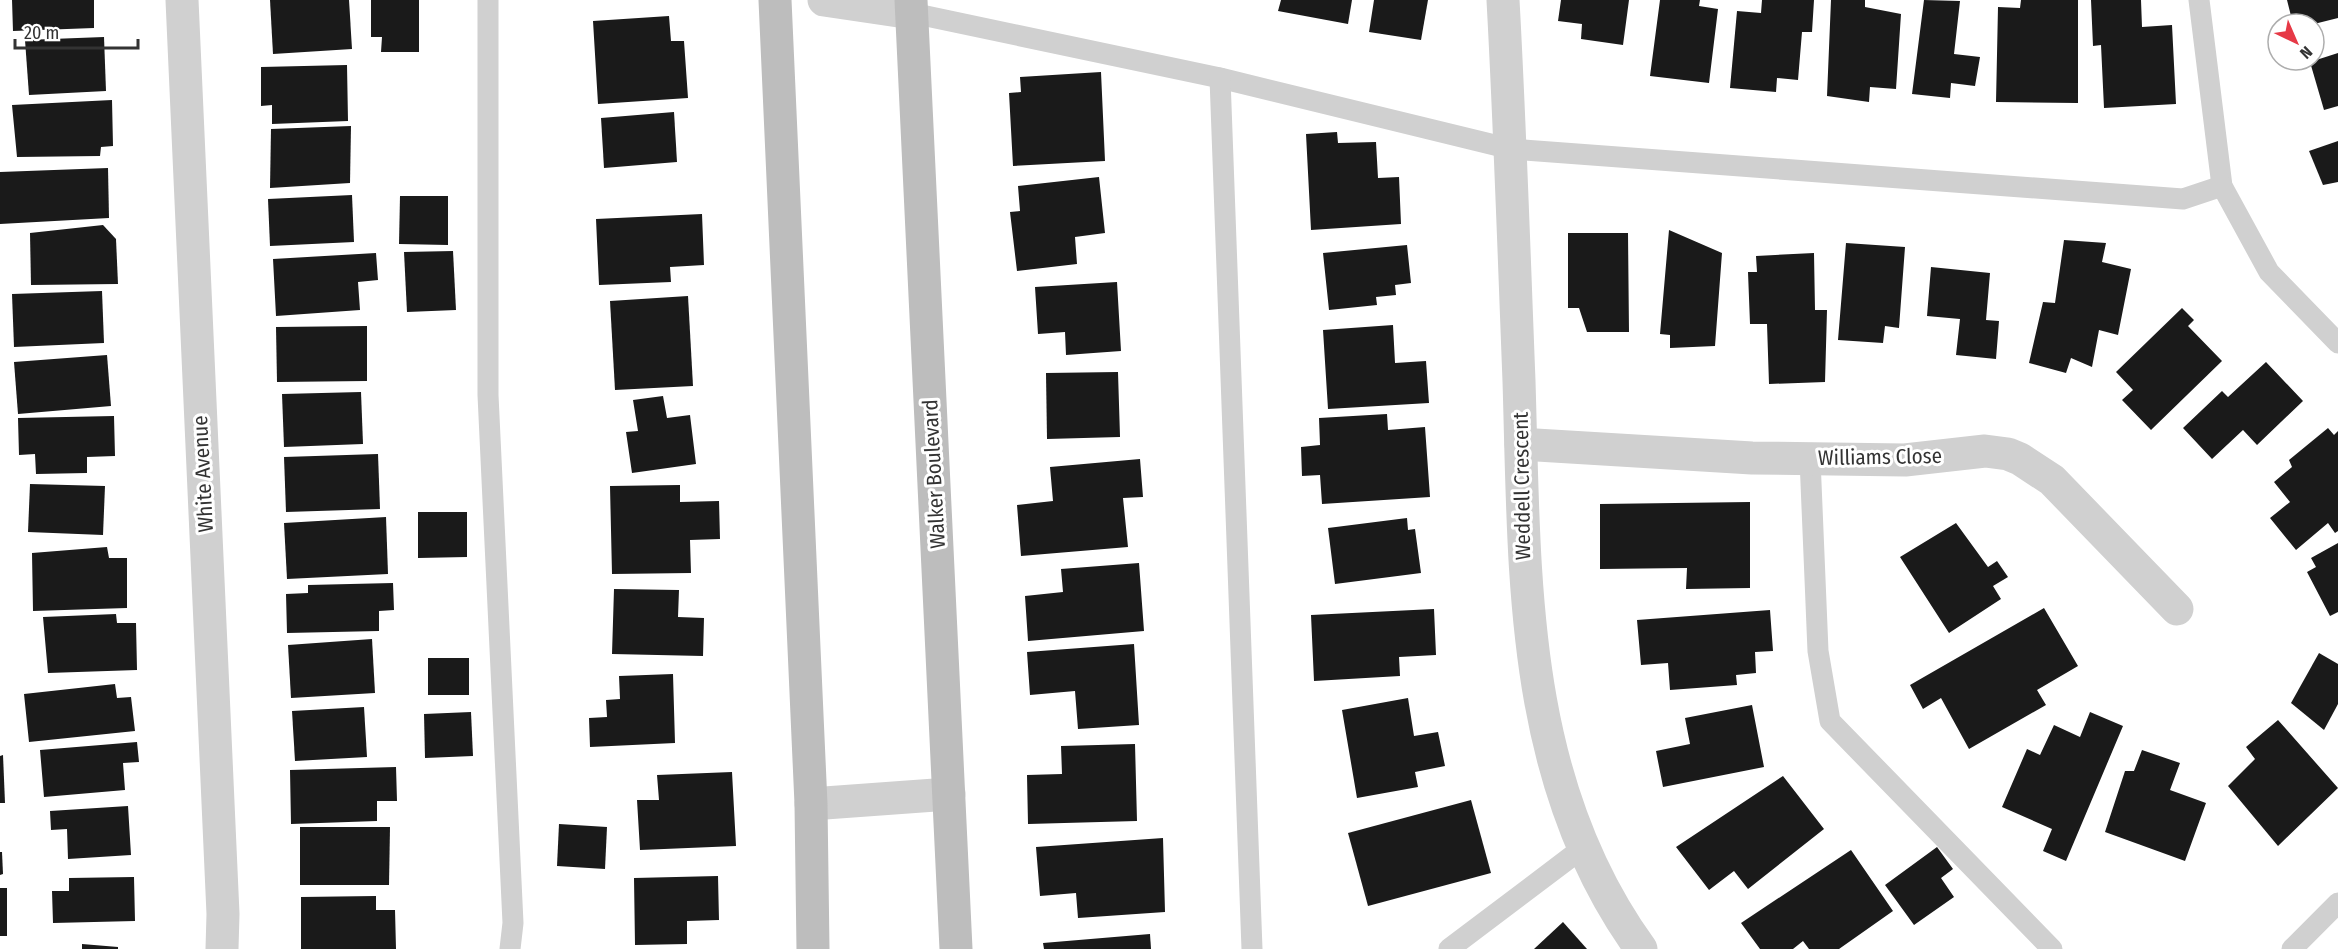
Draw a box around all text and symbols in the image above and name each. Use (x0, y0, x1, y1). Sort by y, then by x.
scale bar (15, 12, 138, 50)
north arrow (2266, 12, 2326, 72)
text: 20 m (24, 22, 59, 44)
text: N (2296, 42, 2316, 63)
street label: Walker Boulevard (917, 399, 951, 549)
street label: Weddell Crescent (1508, 412, 1536, 560)
street label: White Avenue (187, 415, 219, 533)
street label: Williams Close (1818, 443, 1942, 471)

